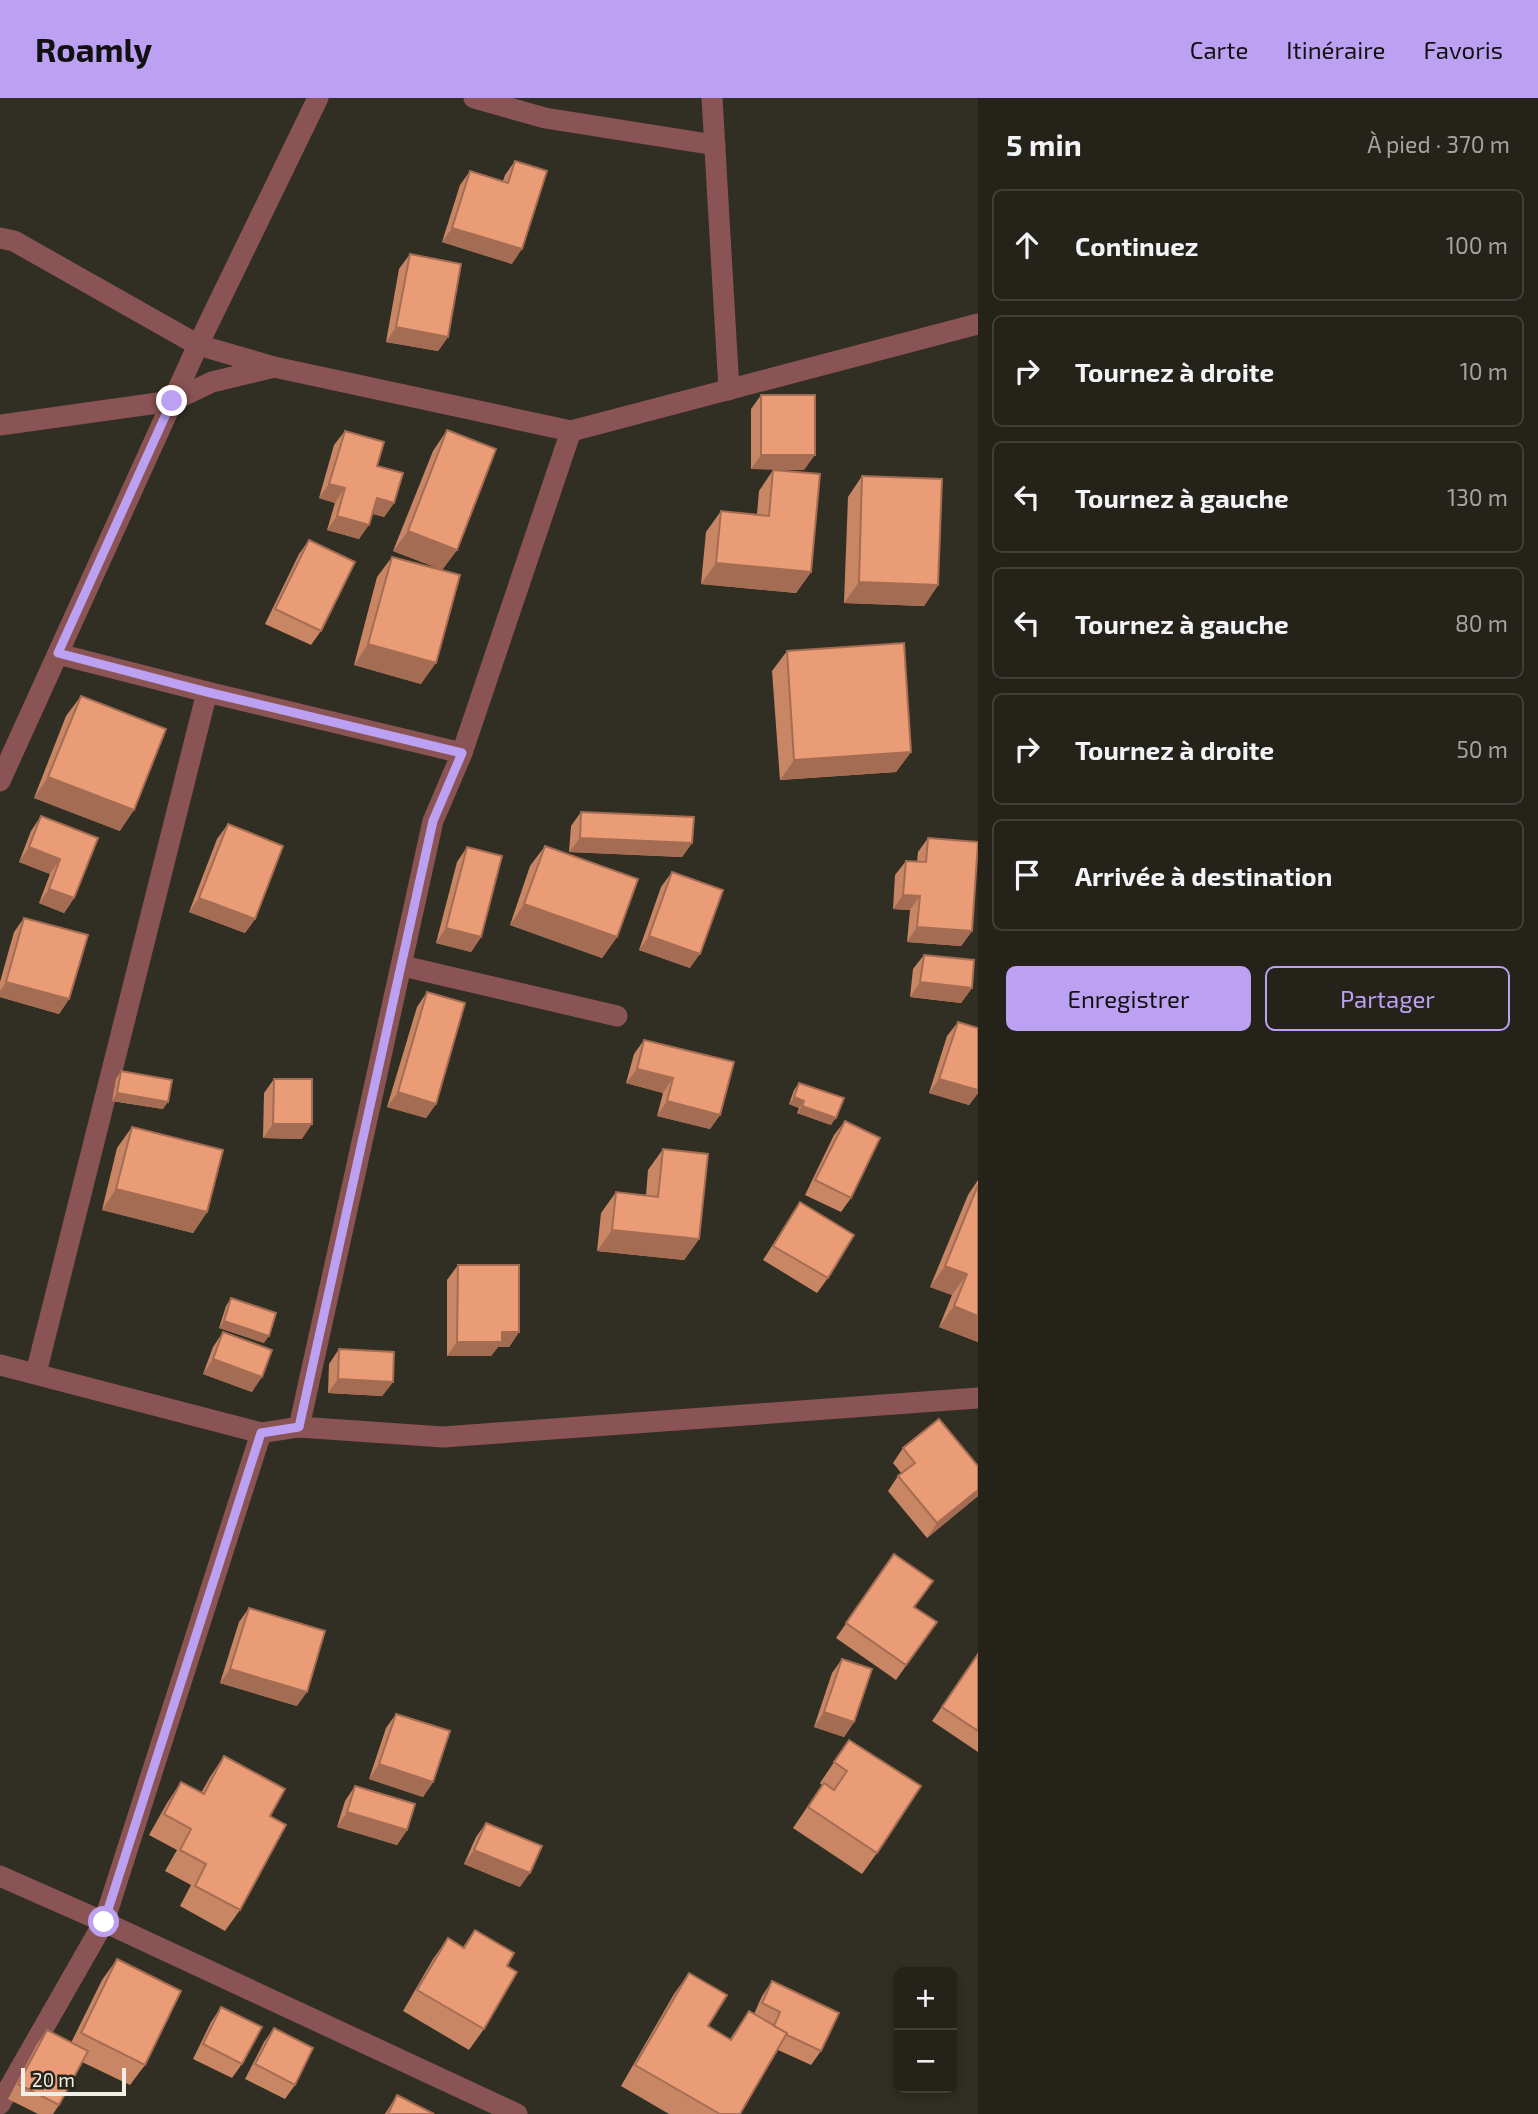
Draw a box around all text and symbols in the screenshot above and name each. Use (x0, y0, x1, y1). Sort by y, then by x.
text: Roamly (35, 29, 152, 69)
text: Carte (1190, 35, 1248, 64)
text: Itinéraire (1286, 35, 1385, 64)
text: Favoris (1423, 35, 1503, 64)
text: 5 min (1006, 126, 1082, 162)
text: À pied · 370 m (1367, 130, 1510, 158)
icon: ahead (1008, 226, 1046, 264)
text: Continuez (1075, 230, 1198, 261)
text: 100 m (1446, 231, 1508, 259)
icon: right (1008, 352, 1046, 390)
text: Tournez à droite (1075, 356, 1274, 387)
text: 10 m (1460, 357, 1508, 385)
route end (156, 385, 187, 416)
icon: left (1008, 478, 1046, 516)
text: Tournez à gauche (1075, 482, 1289, 513)
text: 130 m (1447, 483, 1508, 511)
icon: left (1008, 604, 1046, 642)
text: Tournez à gauche (1075, 608, 1289, 639)
text: 80 m (1455, 609, 1508, 637)
icon: right (1008, 730, 1046, 768)
text: Tournez à droite (1075, 734, 1274, 765)
text: 50 m (1457, 735, 1508, 763)
icon: arrive (1008, 856, 1046, 894)
text: Arrivée à destination (1075, 860, 1332, 891)
button: Enregistrer (1006, 966, 1251, 1031)
button: Partager (1265, 966, 1510, 1031)
route start (88, 1906, 119, 1937)
map controls (894, 1967, 957, 2093)
button: + (894, 1967, 957, 2030)
button: − (894, 2030, 957, 2093)
scale bar (21, 2065, 126, 2097)
text: 20 m (32, 2068, 75, 2091)

